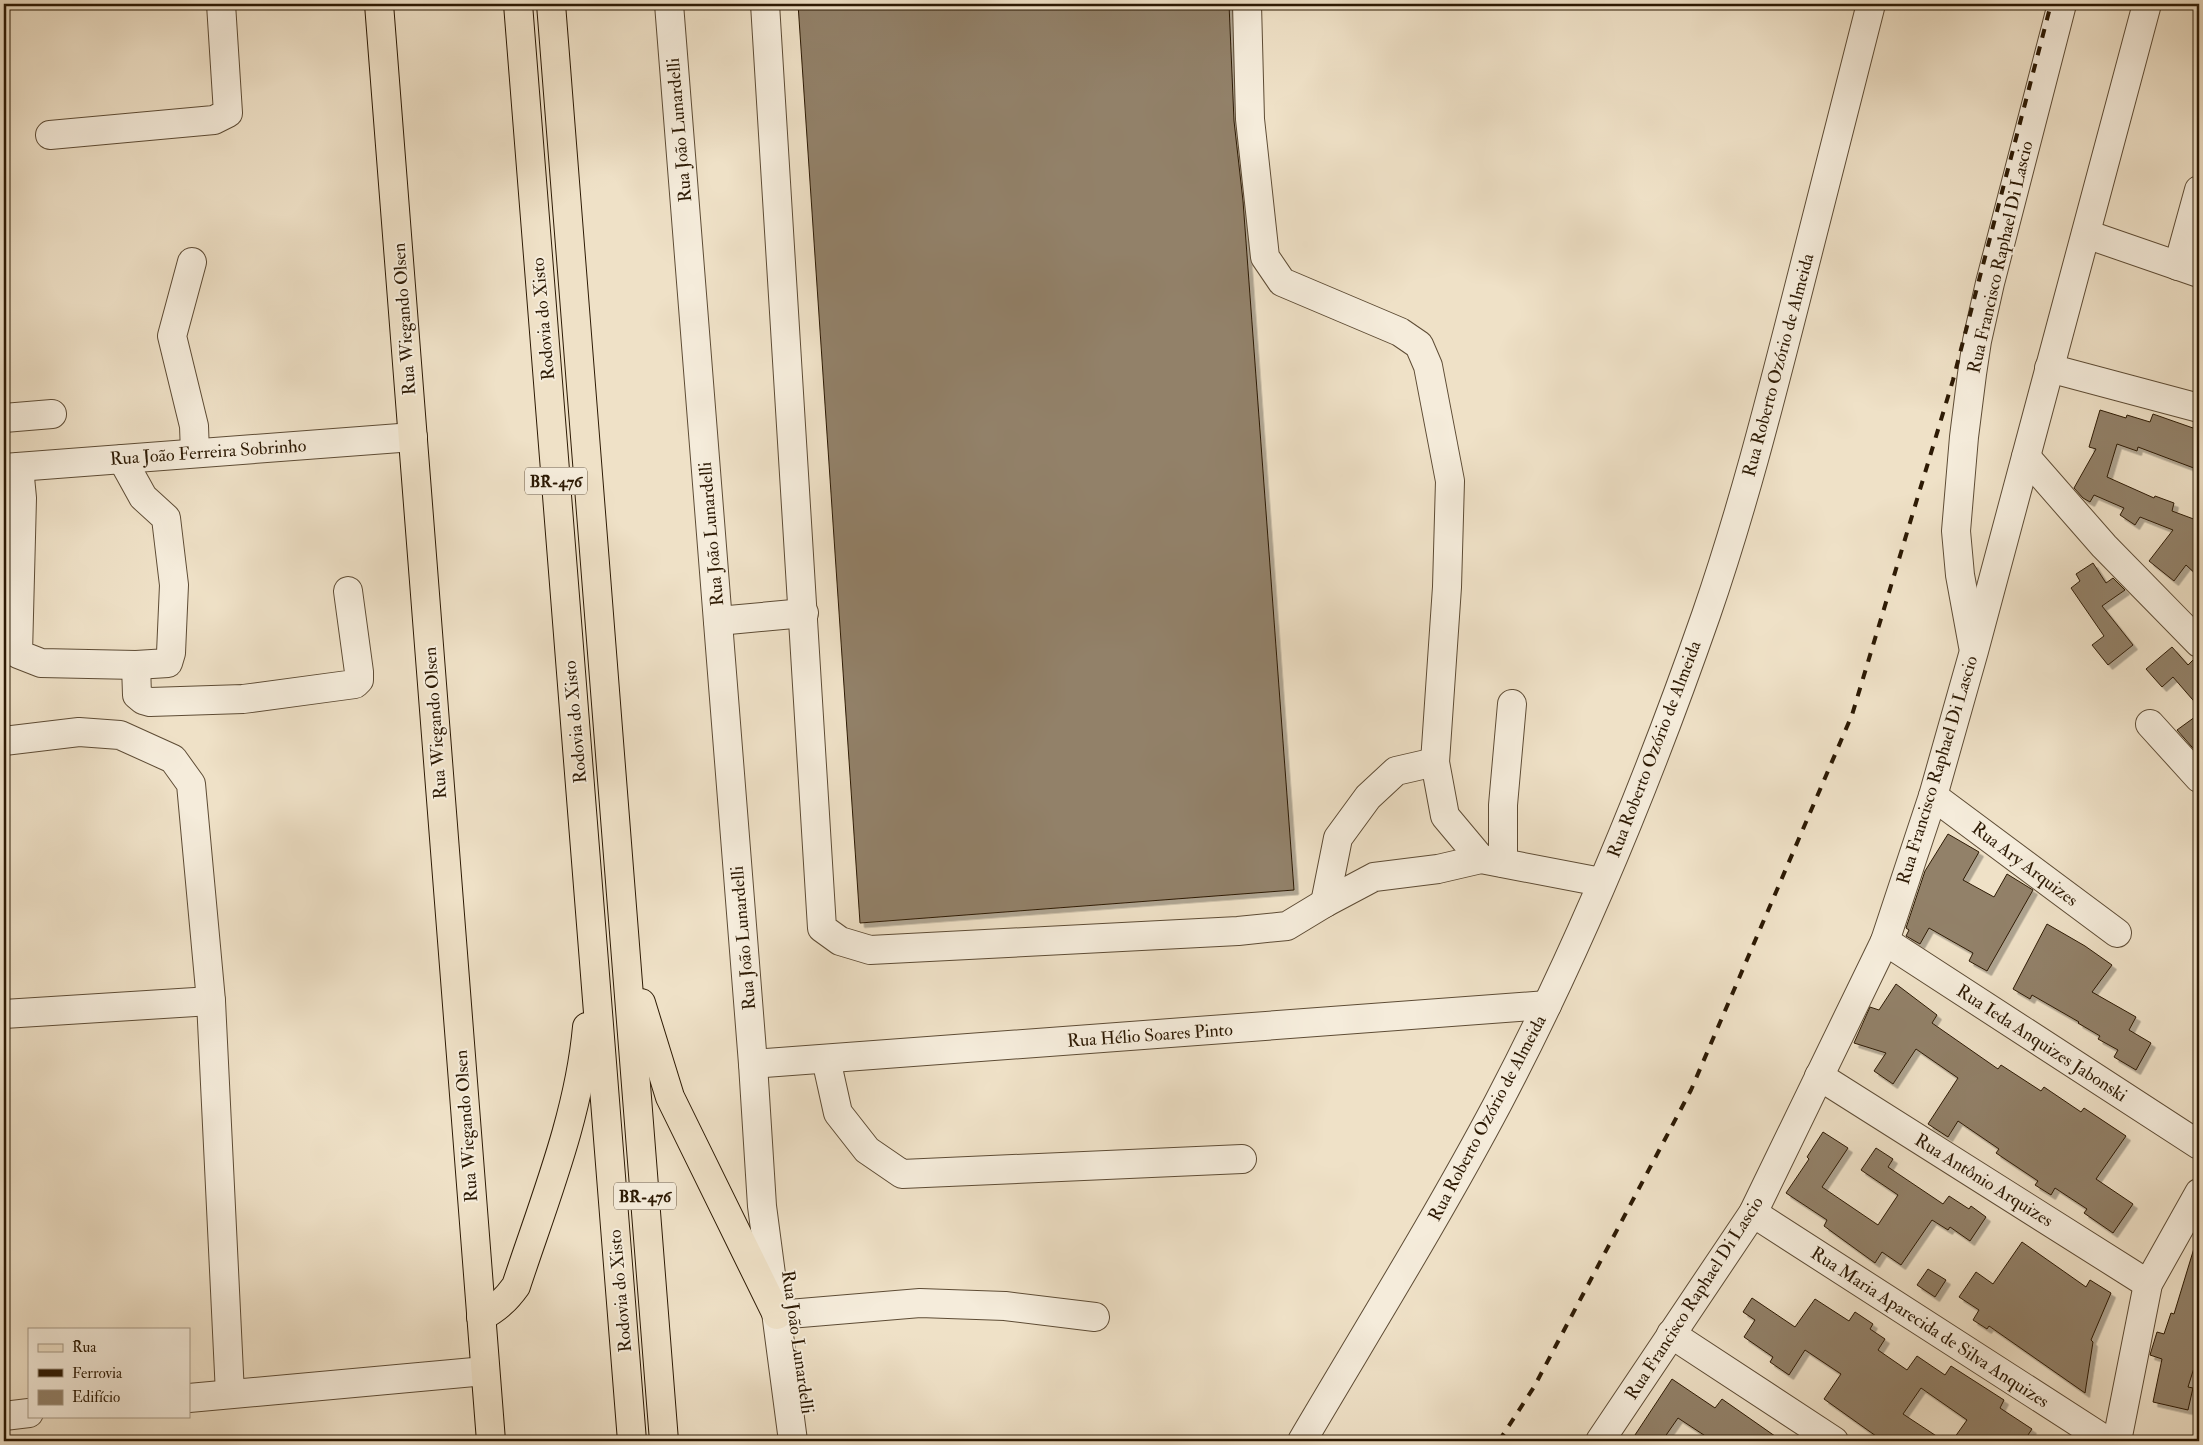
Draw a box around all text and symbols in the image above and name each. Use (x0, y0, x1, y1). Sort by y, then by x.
street label: Rua João Lunardelli (662, 57, 697, 203)
street label: Rua Francisco Raphael Di Lascio (1963, 138, 2039, 376)
street label: Rua Wiegando Olsen (388, 242, 421, 396)
street label: Rua Roberto Ozório de Almeida (1738, 250, 1820, 479)
street label: Rodovia do Xisto (527, 256, 560, 381)
street label: Rua João Ferreira Sobrinho (109, 434, 307, 471)
street label: Rua João Lunardelli (694, 461, 729, 607)
road number: BR-476 (525, 468, 587, 494)
street label: Rua Roberto Ozório de Almeida (1602, 637, 1707, 861)
street label: Rua Wiegando Olsen (419, 646, 452, 800)
street label: Rua Francisco Raphael Di Lascio (1892, 653, 1983, 887)
street label: Rodovia do Xisto (559, 659, 592, 784)
street label: Rua Ary Arquizes (1967, 817, 2082, 912)
street label: Rua João Lunardelli (726, 865, 761, 1011)
street label: Rua Ieda Anquizes Jabonski (1952, 980, 2132, 1107)
street label: Rua Roberto Ozório de Almeida (1423, 1011, 1552, 1225)
street label: Rua Hélio Soares Pinto (1066, 1018, 1234, 1053)
street label: Rua Wiegando Olsen (450, 1049, 483, 1203)
street label: Rua Antônio Arquizes (1910, 1129, 2057, 1232)
road number: BR-476 (614, 1182, 676, 1210)
street label: Rua Francisco Raphael Di Lascio (1620, 1192, 1769, 1404)
street label: Rodovia do Xisto (604, 1228, 637, 1353)
street label: Rua Maria Aparecida de Silva Anquizes (1806, 1242, 2053, 1413)
street label: Rua João Lunardelli (776, 1269, 819, 1416)
legend (28, 1328, 190, 1418)
text: Rua (72, 1338, 97, 1357)
text: Ferrovia (72, 1364, 123, 1383)
text: Edifício (72, 1388, 120, 1407)

